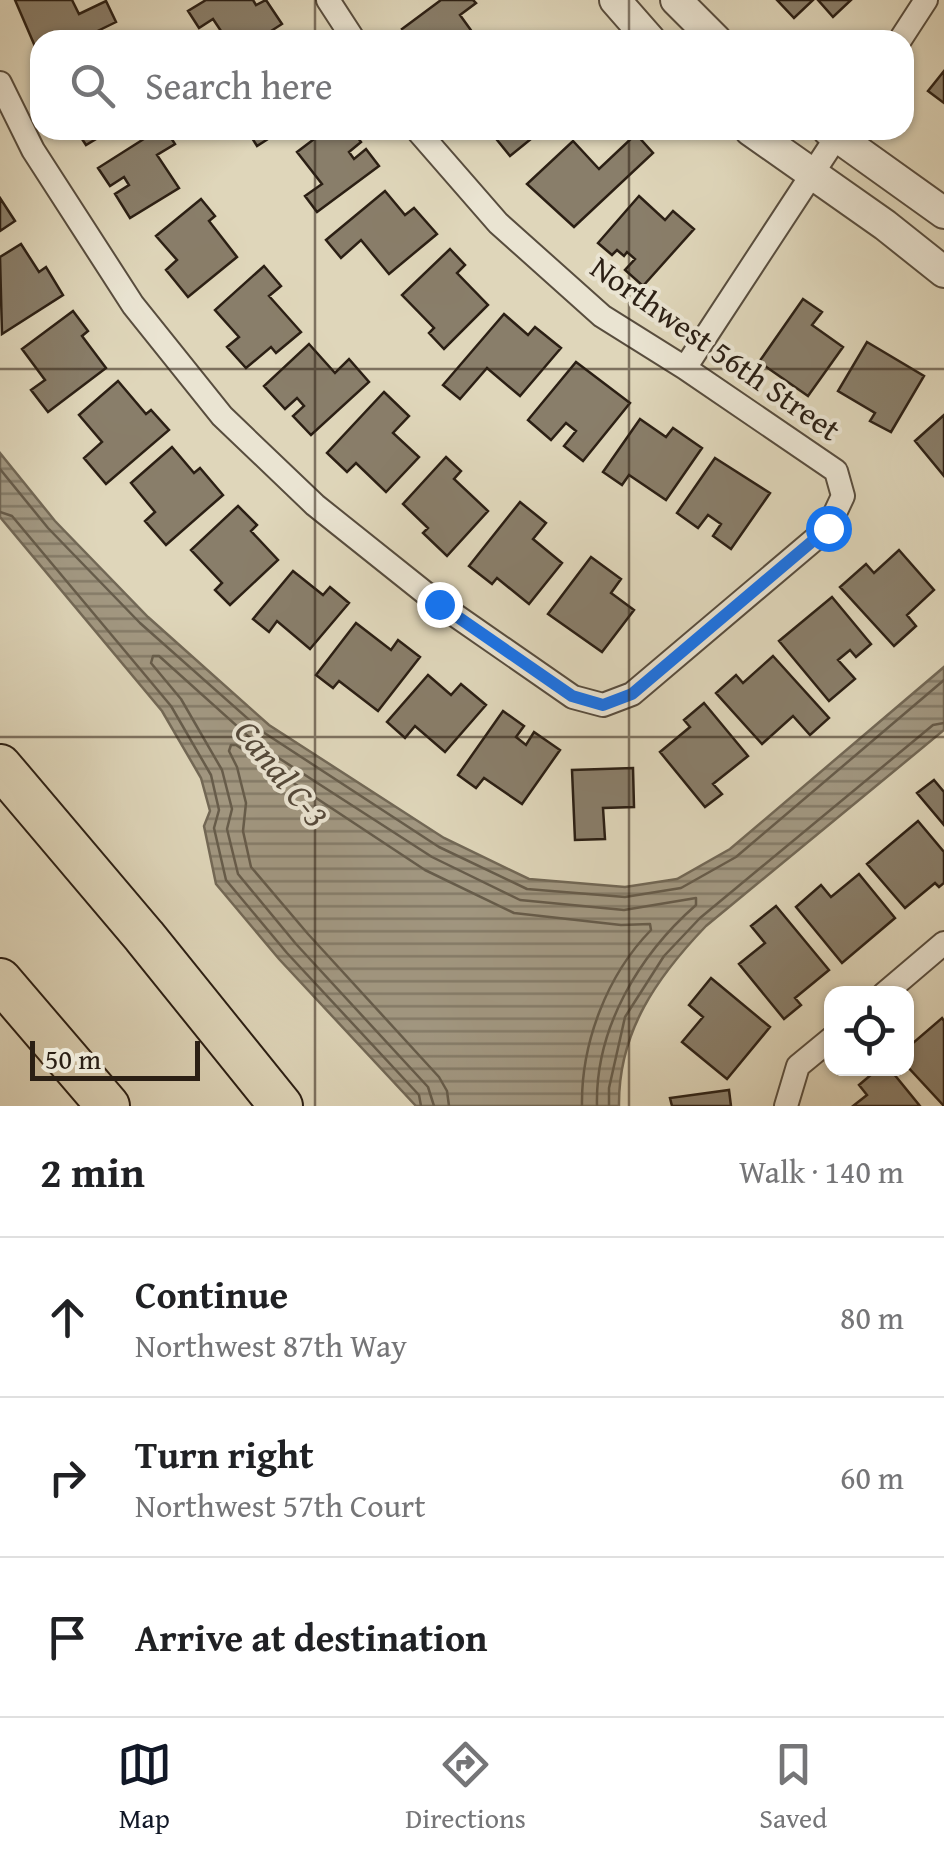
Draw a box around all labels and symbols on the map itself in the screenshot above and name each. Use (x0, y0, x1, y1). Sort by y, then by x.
street label: Northwest 56th Street (581, 244, 851, 452)
route start (806, 506, 852, 552)
route end (417, 582, 463, 628)
water label: Canal C-3 (223, 708, 341, 838)
scale bar (30, 1036, 200, 1080)

